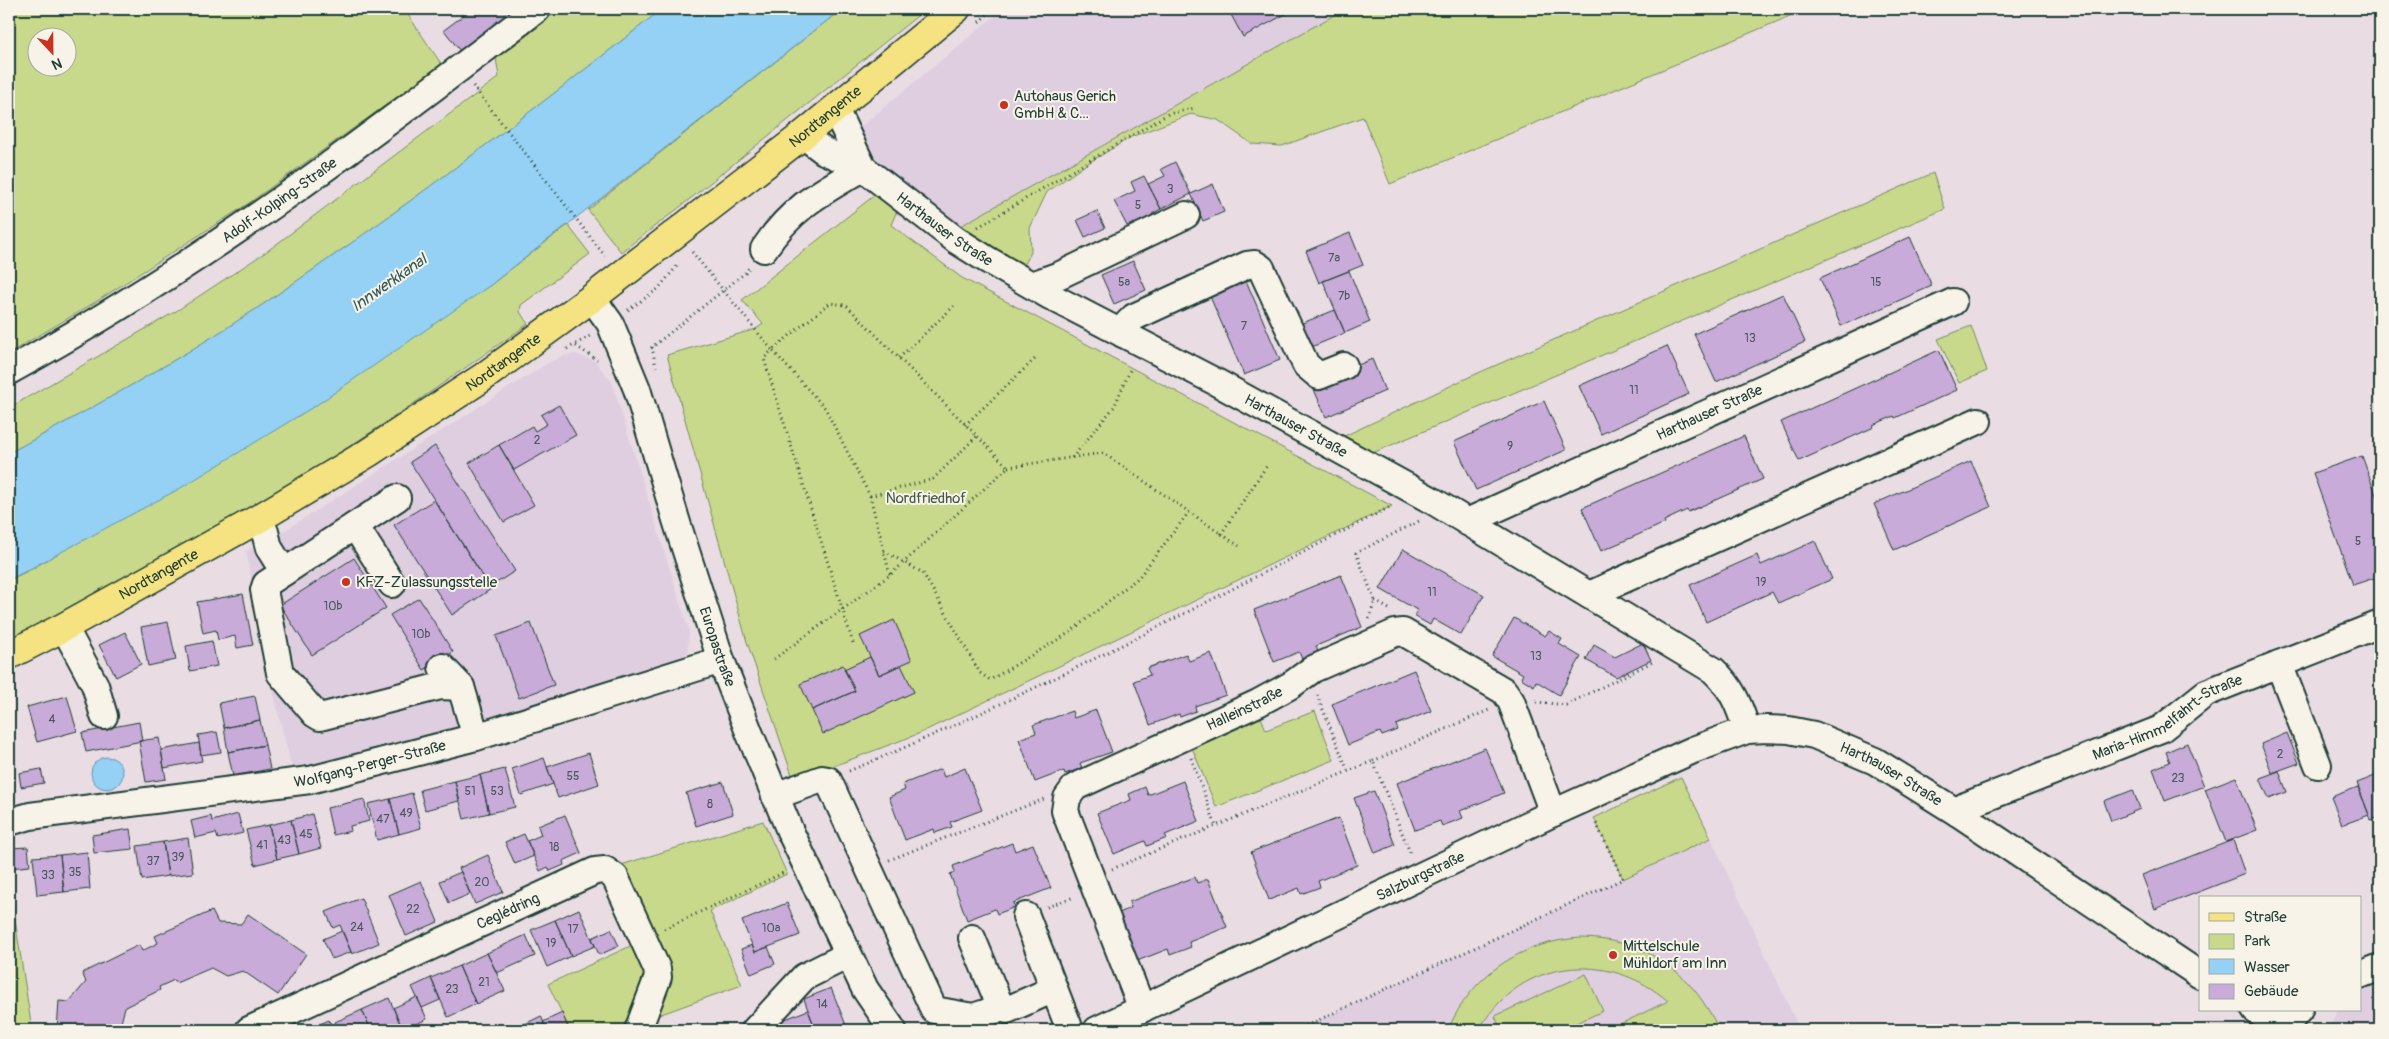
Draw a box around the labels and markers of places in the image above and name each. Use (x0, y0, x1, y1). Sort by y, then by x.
place label: Autohaus Gerich GmbH & C... (1014, 87, 1116, 123)
marker: Autohaus Gerich GmbH & C... (998, 99, 1010, 111)
place label: KFZ-Zulassungsstelle (356, 573, 498, 592)
marker: KFZ-Zulassungsstelle (340, 576, 352, 588)
place label: Mittelschule Mühldorf am Inn (1623, 937, 1727, 973)
marker: Mittelschule Mühldorf am Inn (1607, 949, 1619, 961)

